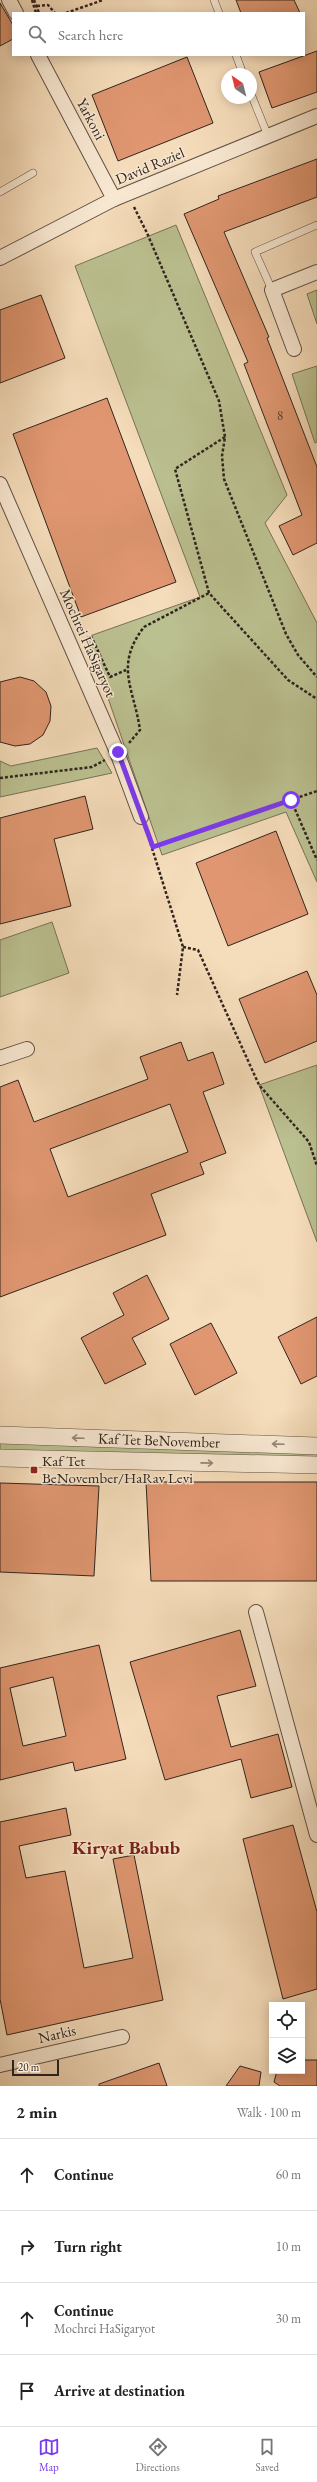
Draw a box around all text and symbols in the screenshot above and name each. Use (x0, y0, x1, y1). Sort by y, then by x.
search box (12, 12, 305, 56)
icon: search (26, 23, 48, 45)
text: Search here (58, 25, 123, 44)
north arrow (221, 68, 257, 104)
street label: Yarkoni (73, 95, 110, 143)
street label: David Raziel (112, 142, 187, 189)
house number: 8 (277, 407, 283, 424)
street label: Mochrei HaSigaryot (56, 586, 121, 700)
route end (109, 743, 127, 761)
route start (282, 791, 300, 809)
street label: Kaf Tet BeNovember (98, 1428, 220, 1452)
one-way arrow (72, 1434, 85, 1442)
one-way arrow (272, 1441, 285, 1448)
place label: Kaf Tet BeNovember/HaRav Levi (42, 1451, 193, 1487)
one-way arrow (200, 1459, 213, 1467)
marker: Kaf Tet BeNovember/HaRav Levi (29, 1465, 39, 1475)
district label: Kiryat Babub (72, 1835, 180, 1860)
map controls (269, 2002, 305, 2074)
button: locate (269, 2002, 305, 2038)
street label: Narkis (36, 2020, 78, 2047)
button: layers (269, 2038, 305, 2074)
scale bar (12, 2058, 59, 2077)
text: 20 m (18, 2060, 39, 2074)
text: 2 min (16, 2101, 57, 2123)
text: Walk · 100 m (237, 2104, 301, 2121)
icon: ahead (16, 2164, 38, 2186)
text: Continue (54, 2165, 114, 2184)
text: 60 m (276, 2166, 301, 2183)
icon: right (16, 2236, 38, 2258)
text: Turn right (54, 2237, 122, 2256)
text: 10 m (276, 2238, 301, 2255)
text: Continue (54, 2301, 114, 2320)
icon: ahead (16, 2308, 38, 2330)
text: 30 m (276, 2310, 301, 2327)
text: Mochrei HaSigaryot (54, 2320, 155, 2337)
icon: arrive (16, 2380, 38, 2402)
text: Arrive at destination (54, 2381, 185, 2400)
tab: Map (38, 2436, 60, 2474)
tab: Directions (136, 2436, 180, 2474)
tab: Saved (256, 2436, 279, 2474)

